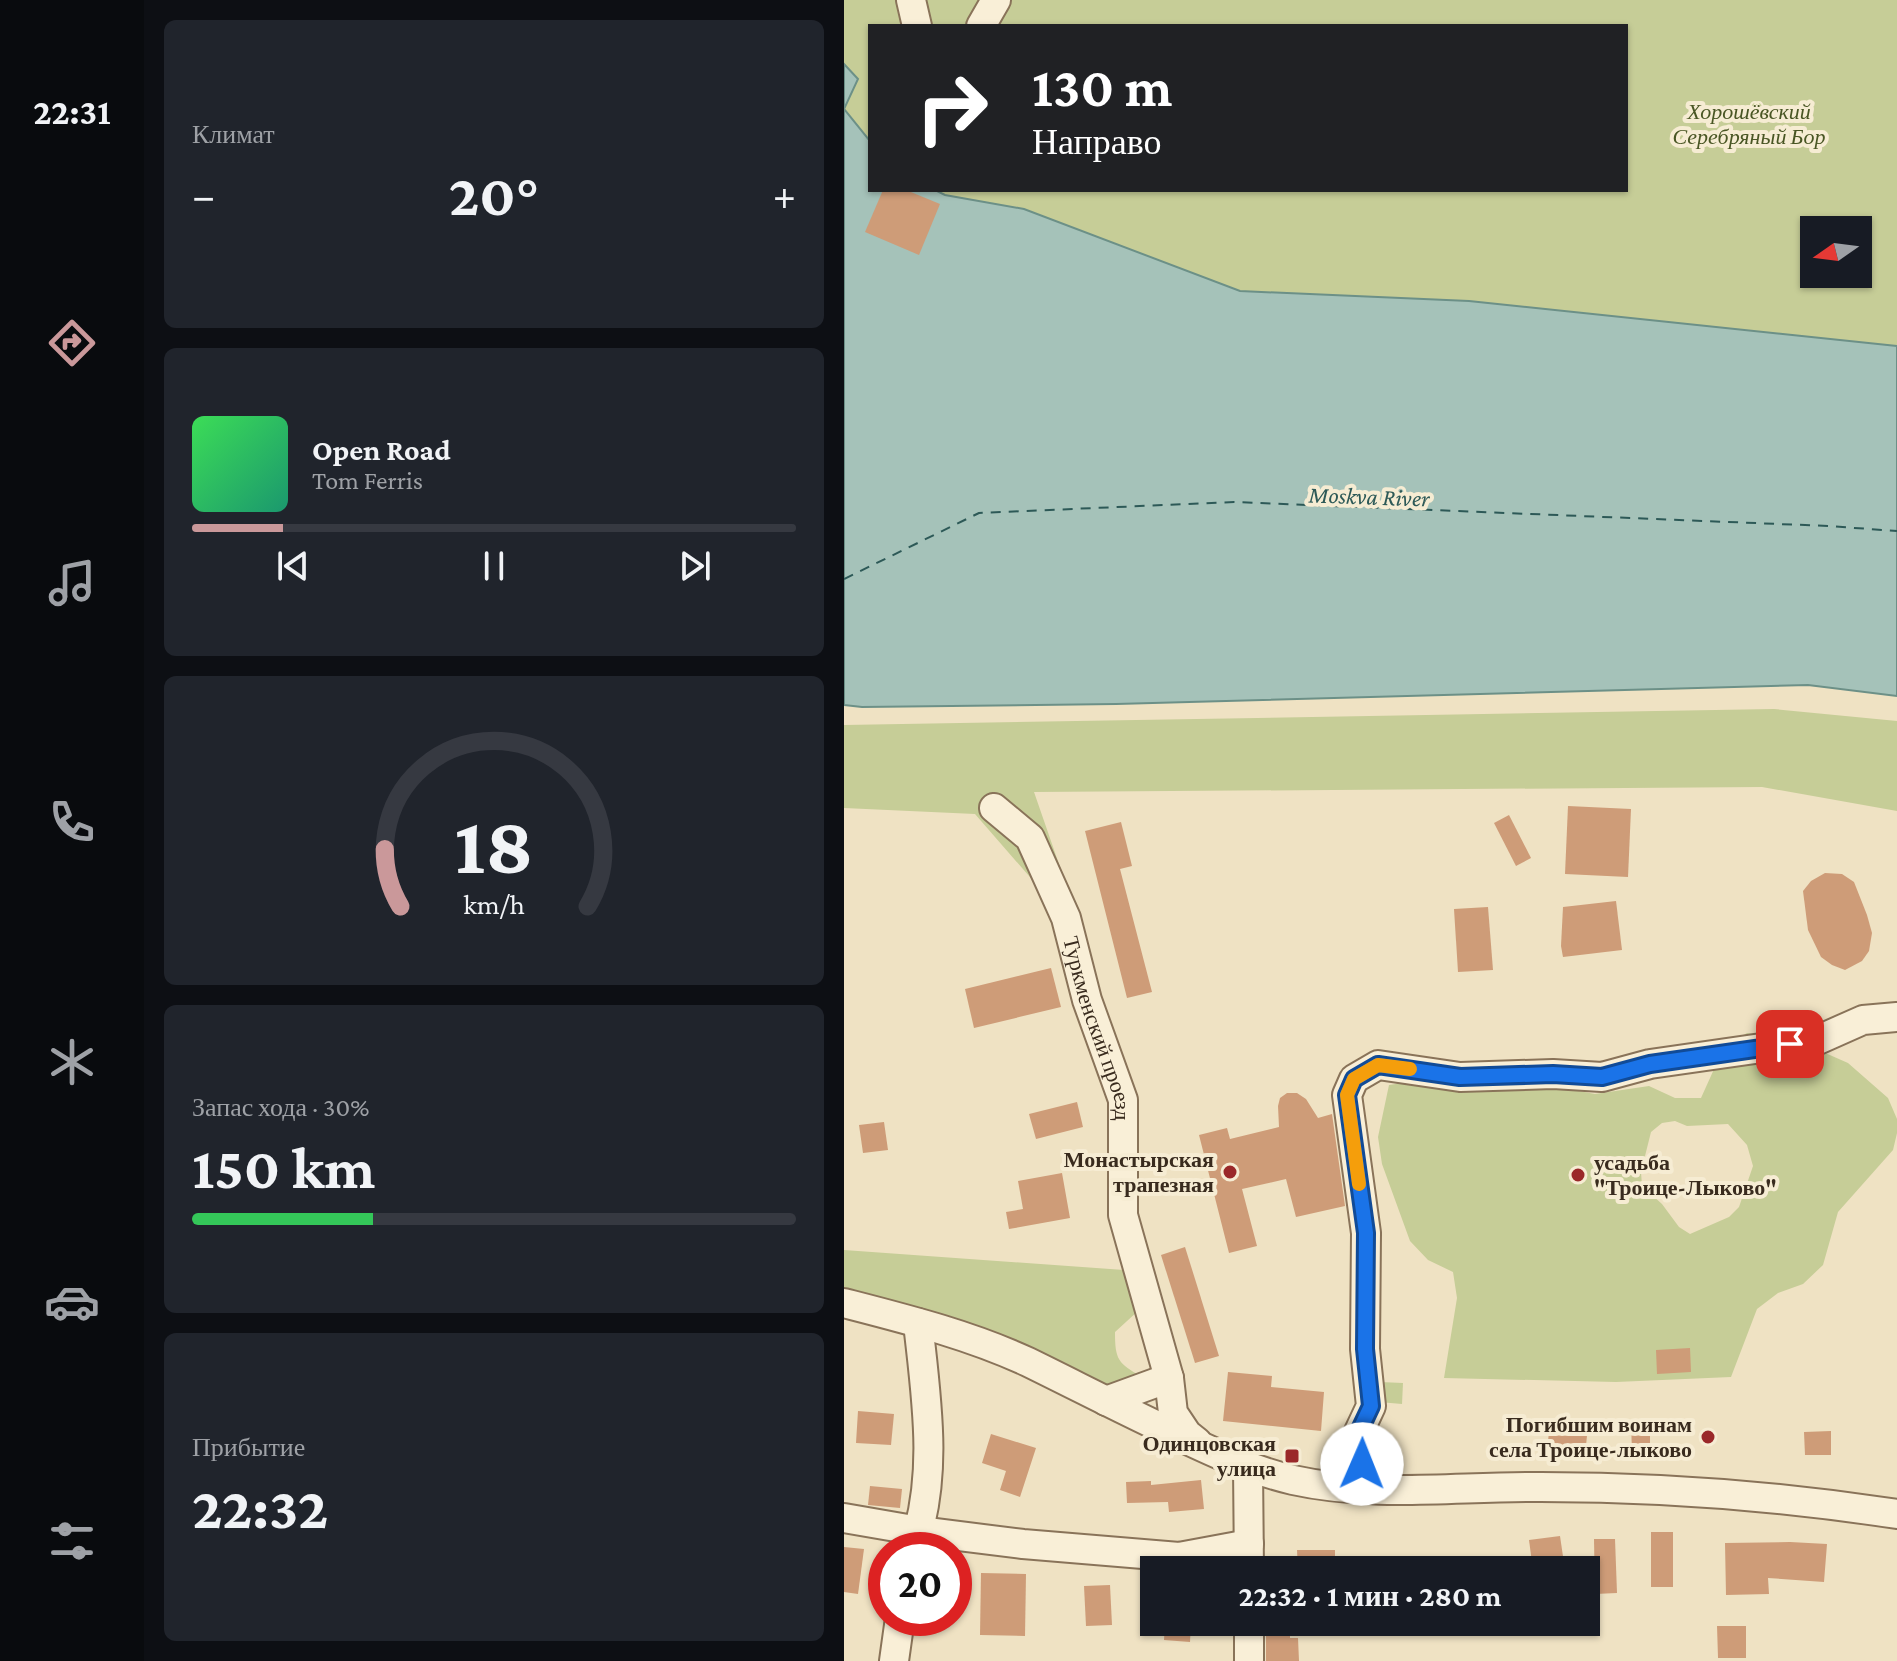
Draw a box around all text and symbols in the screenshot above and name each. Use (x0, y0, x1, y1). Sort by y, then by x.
icon: right (900, 56, 1004, 160)
text: 130 m (1032, 56, 1173, 118)
text: 22:31 (33, 92, 111, 132)
park label: Хорошёвский Серебряный Бор (1673, 99, 1825, 149)
text: Климат (192, 120, 275, 149)
text: Направо (1032, 122, 1162, 162)
text: 20° (449, 161, 539, 228)
text: − (192, 171, 215, 219)
text: + (773, 171, 796, 219)
north arrow (1800, 216, 1872, 288)
map controls (1800, 216, 1872, 288)
icon: directions (44, 315, 100, 371)
text: Open Road (312, 433, 451, 466)
text: Tom Ferris (312, 466, 423, 495)
water label: Moskva River (1307, 480, 1430, 512)
icon: previous (271, 544, 315, 588)
icon: pause (472, 544, 516, 588)
icon: next (673, 544, 717, 588)
icon: music (44, 555, 100, 611)
icon: phone (44, 794, 100, 850)
text: 18 (454, 797, 534, 890)
text: km/h (463, 888, 525, 920)
street label: Туркменский проезд (1059, 934, 1136, 1121)
pin (1756, 1010, 1824, 1078)
icon: arrive (1768, 1022, 1812, 1066)
icon: climate (44, 1034, 100, 1090)
text: Запас хода · 30% (192, 1093, 369, 1122)
text: 150 km (192, 1134, 375, 1201)
place label: Монастырская трапезная (1064, 1147, 1214, 1197)
place label: усадьба "Троице-Лыково" (1594, 1150, 1777, 1200)
marker: Монастырская трапезная (1221, 1163, 1239, 1181)
marker: усадьба "Троице-Лыково" (1569, 1166, 1587, 1184)
icon: car (44, 1274, 100, 1330)
place label: Погибшим воинам села Троице-лыково (1489, 1412, 1692, 1462)
position arrow (1320, 1422, 1404, 1506)
marker: Погибшим воинам села Троице-лыково (1699, 1428, 1717, 1446)
place label: Одинцовская улица (1142, 1431, 1276, 1481)
text: Прибытие (192, 1433, 305, 1462)
marker: Одинцовская улица (1283, 1447, 1301, 1465)
text: 22:32 (192, 1474, 328, 1541)
icon: filters (44, 1513, 100, 1569)
speed limit sign: 20 (868, 1532, 972, 1636)
text: 22:32 · 1 мин · 280 m (1239, 1579, 1501, 1612)

